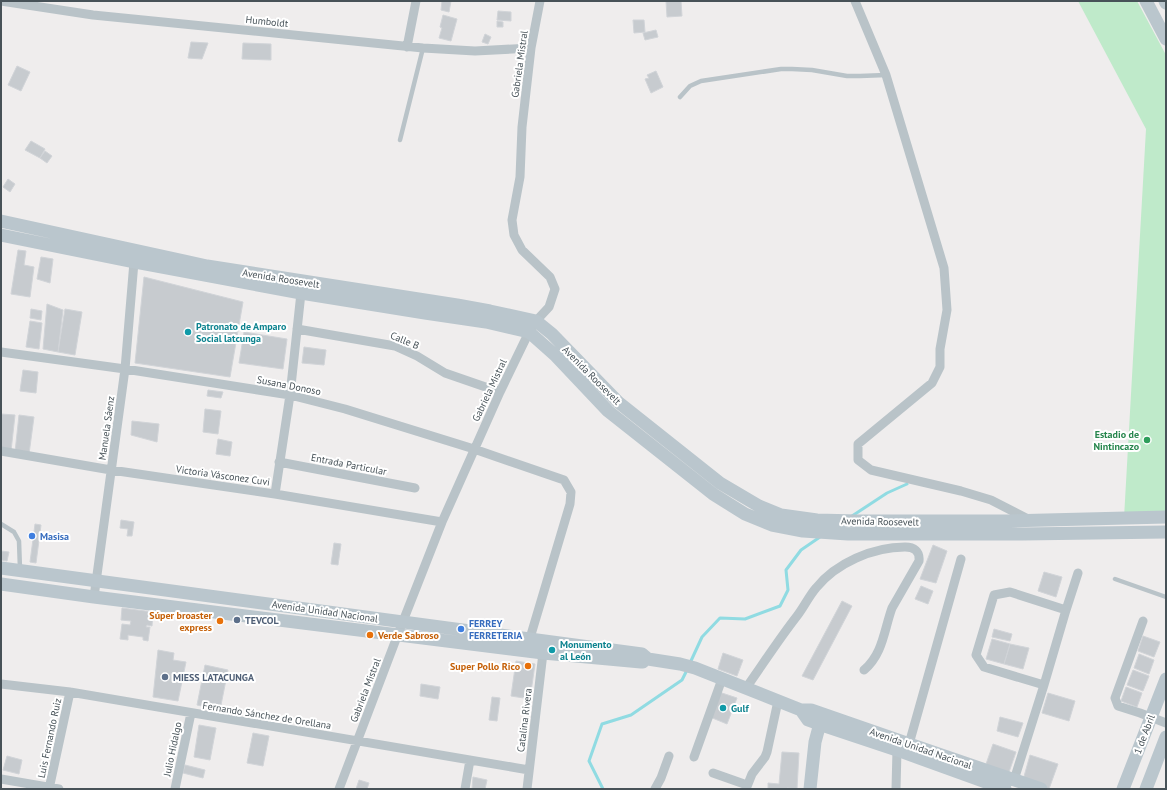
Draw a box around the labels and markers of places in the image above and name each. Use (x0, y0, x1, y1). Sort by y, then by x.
place label: Patronato de Amparo Social latcunga (196, 320, 287, 345)
marker: Patronato de Amparo Social latcunga (183, 327, 193, 337)
place label: Estadio de Nintincazo (1094, 428, 1140, 453)
marker: Estadio de Nintincazo (1142, 435, 1152, 445)
place label: Masisa (40, 530, 69, 543)
marker: Masisa (27, 531, 37, 541)
place label: Súper broaster express (149, 609, 212, 634)
place label: TEVCOL (245, 614, 280, 627)
marker: TEVCOL (232, 615, 242, 625)
marker: Súper broaster express (215, 616, 225, 626)
place label: FERREY FERRETERIA (469, 617, 523, 642)
marker: FERREY FERRETERIA (456, 624, 466, 634)
place label: Verde Sabroso (377, 629, 440, 642)
marker: Verde Sabroso (365, 630, 375, 640)
place label: Monumento al León (560, 638, 612, 663)
marker: Monumento al León (547, 645, 557, 655)
place label: Super Pollo Rico (450, 660, 521, 673)
marker: Super Pollo Rico (523, 661, 533, 671)
place label: MIESS LATACUNGA (173, 671, 255, 684)
marker: MIESS LATACUNGA (160, 672, 170, 682)
place label: Gulf (731, 702, 749, 715)
marker: Gulf (718, 703, 728, 713)

